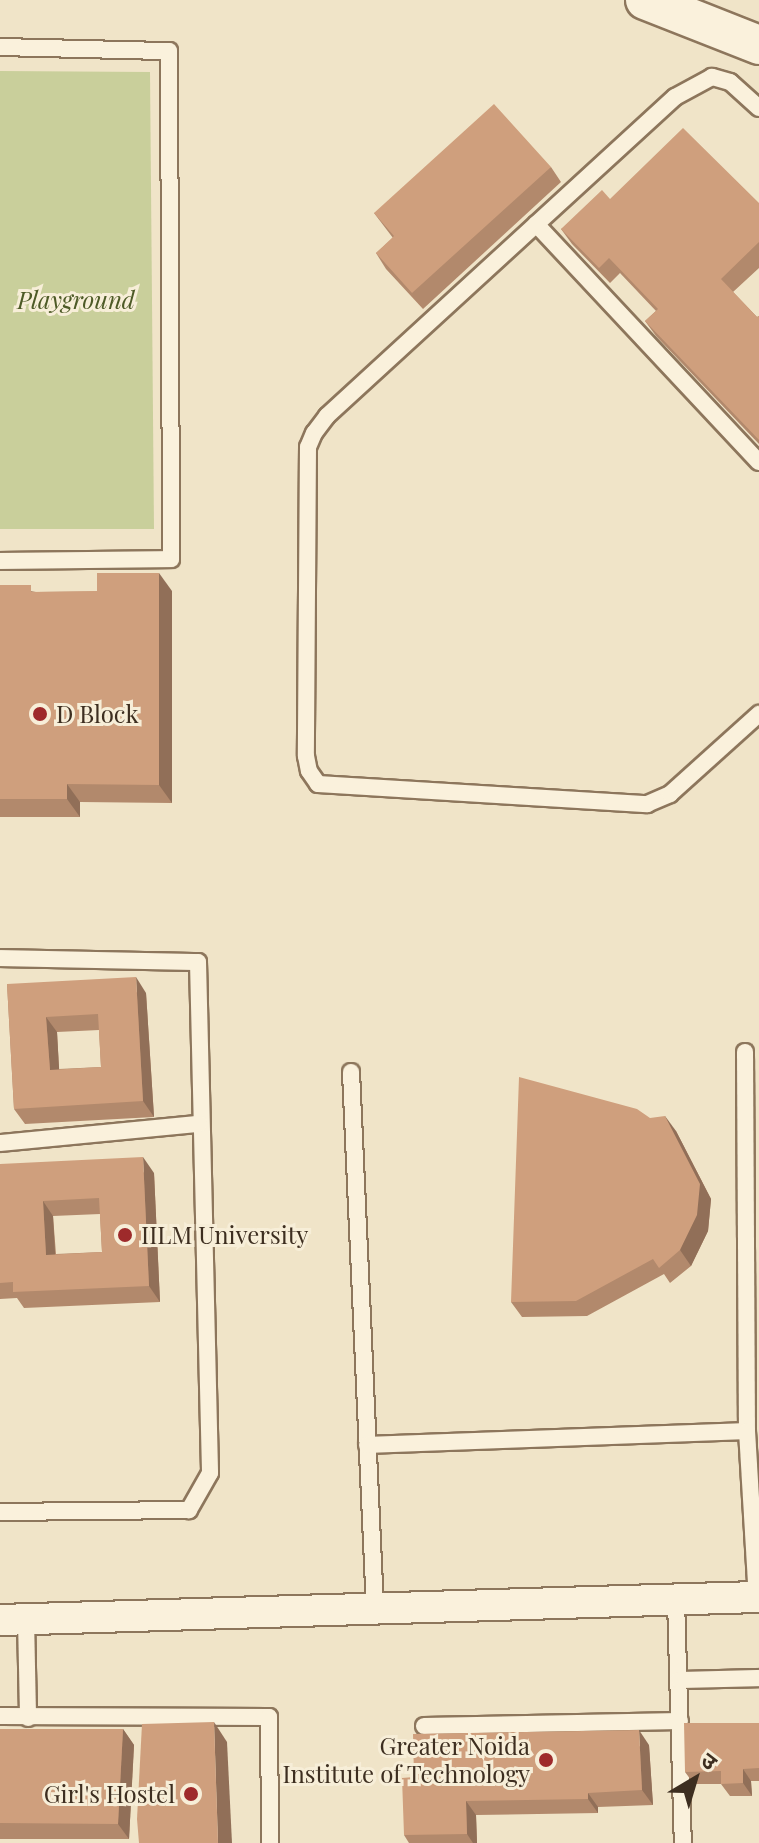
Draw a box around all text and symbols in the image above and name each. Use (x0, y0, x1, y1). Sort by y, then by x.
park label: Playground (17, 286, 135, 314)
place label: D Block (56, 700, 139, 728)
marker: D Block (31, 705, 49, 723)
place label: IILM University (141, 1221, 308, 1249)
marker: IILM University (116, 1226, 134, 1244)
place label: Greater Noida Institute of Technology (282, 1732, 530, 1788)
north arrow (655, 1739, 735, 1819)
text: उ (695, 1744, 724, 1776)
marker: Greater Noida Institute of Technology (537, 1751, 555, 1769)
place label: Girl's Hostel (44, 1780, 175, 1808)
marker: Girl's Hostel (182, 1785, 200, 1803)

